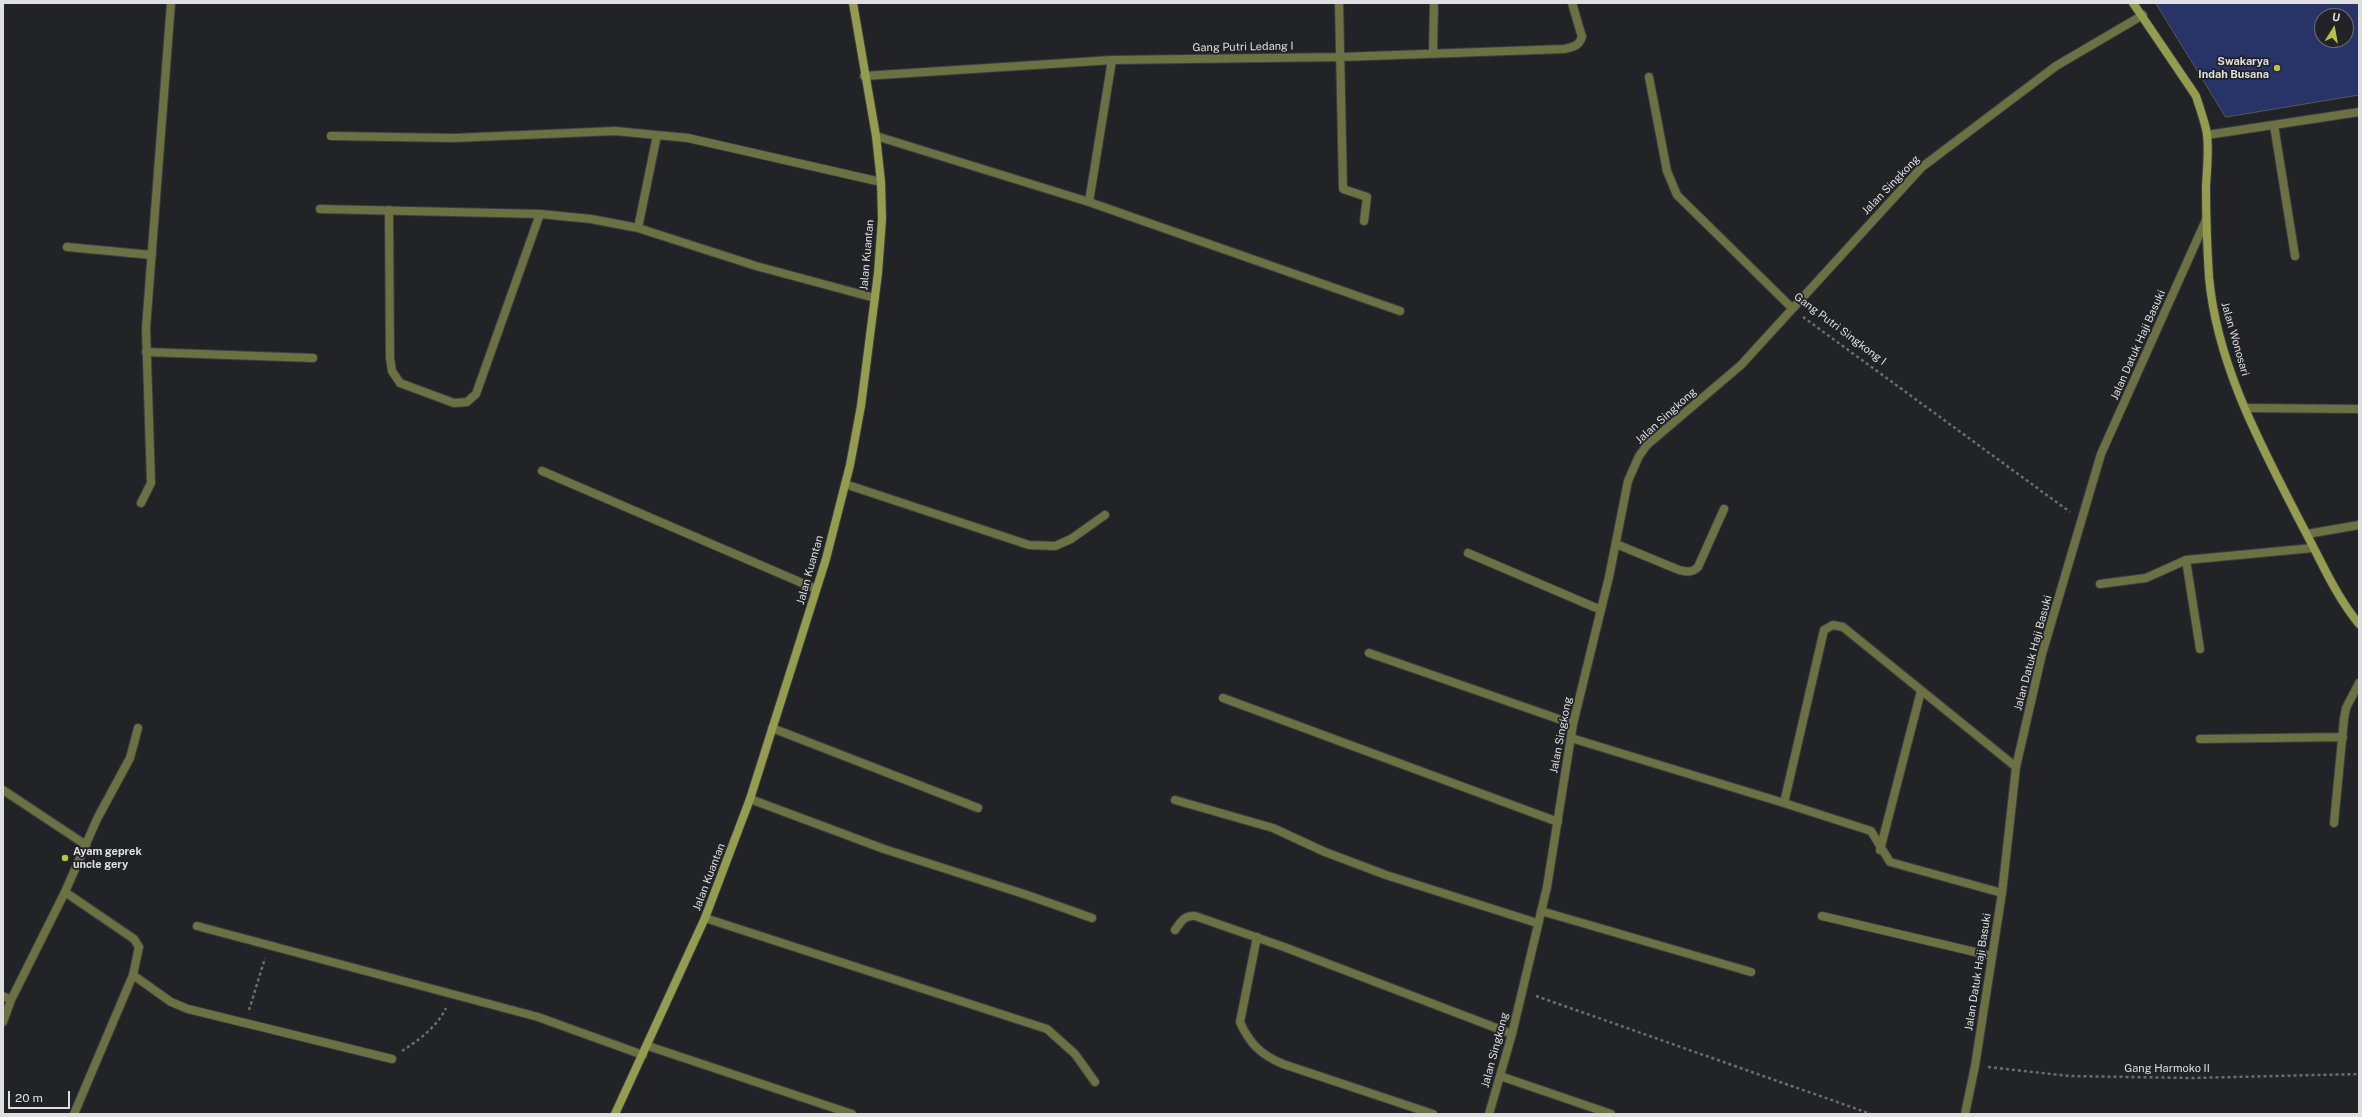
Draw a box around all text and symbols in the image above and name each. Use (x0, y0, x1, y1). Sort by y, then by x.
north arrow (2314, 8, 2354, 48)
text: U (2331, 11, 2341, 24)
street label: Gang Putri Ledang I (1192, 40, 1294, 54)
place label: Swakarya Indah Busana (2198, 55, 2269, 81)
marker: Swakarya Indah Busana (2272, 63, 2282, 73)
street label: Jalan Singkong (1859, 153, 1923, 217)
street label: Jalan Kuantan (857, 219, 877, 291)
street label: Jalan Datuk Haji Basuki (2108, 288, 2168, 402)
street label: Gang Putri Singkong I (1791, 290, 1889, 368)
street label: Jalan Wonosari (2218, 301, 2252, 377)
street label: Jalan Singkong (1633, 385, 1699, 447)
street label: Jalan Kuantan (794, 534, 826, 606)
street label: Jalan Datuk Haji Basuki (2011, 594, 2055, 712)
street label: Jalan Singkong (1547, 696, 1575, 774)
street label: Jalan Kuantan (690, 841, 728, 913)
place label: Ayam geprek uncle gery (73, 845, 142, 871)
marker: Ayam geprek uncle gery (60, 853, 70, 863)
street label: Jalan Datuk Haji Basuki (1962, 912, 1994, 1032)
street label: Jalan Singkong (1479, 1011, 1511, 1089)
street label: Gang Harmoko II (2124, 1062, 2210, 1076)
scale bar (10, 1083, 72, 1109)
text: 20 m (15, 1091, 43, 1105)

